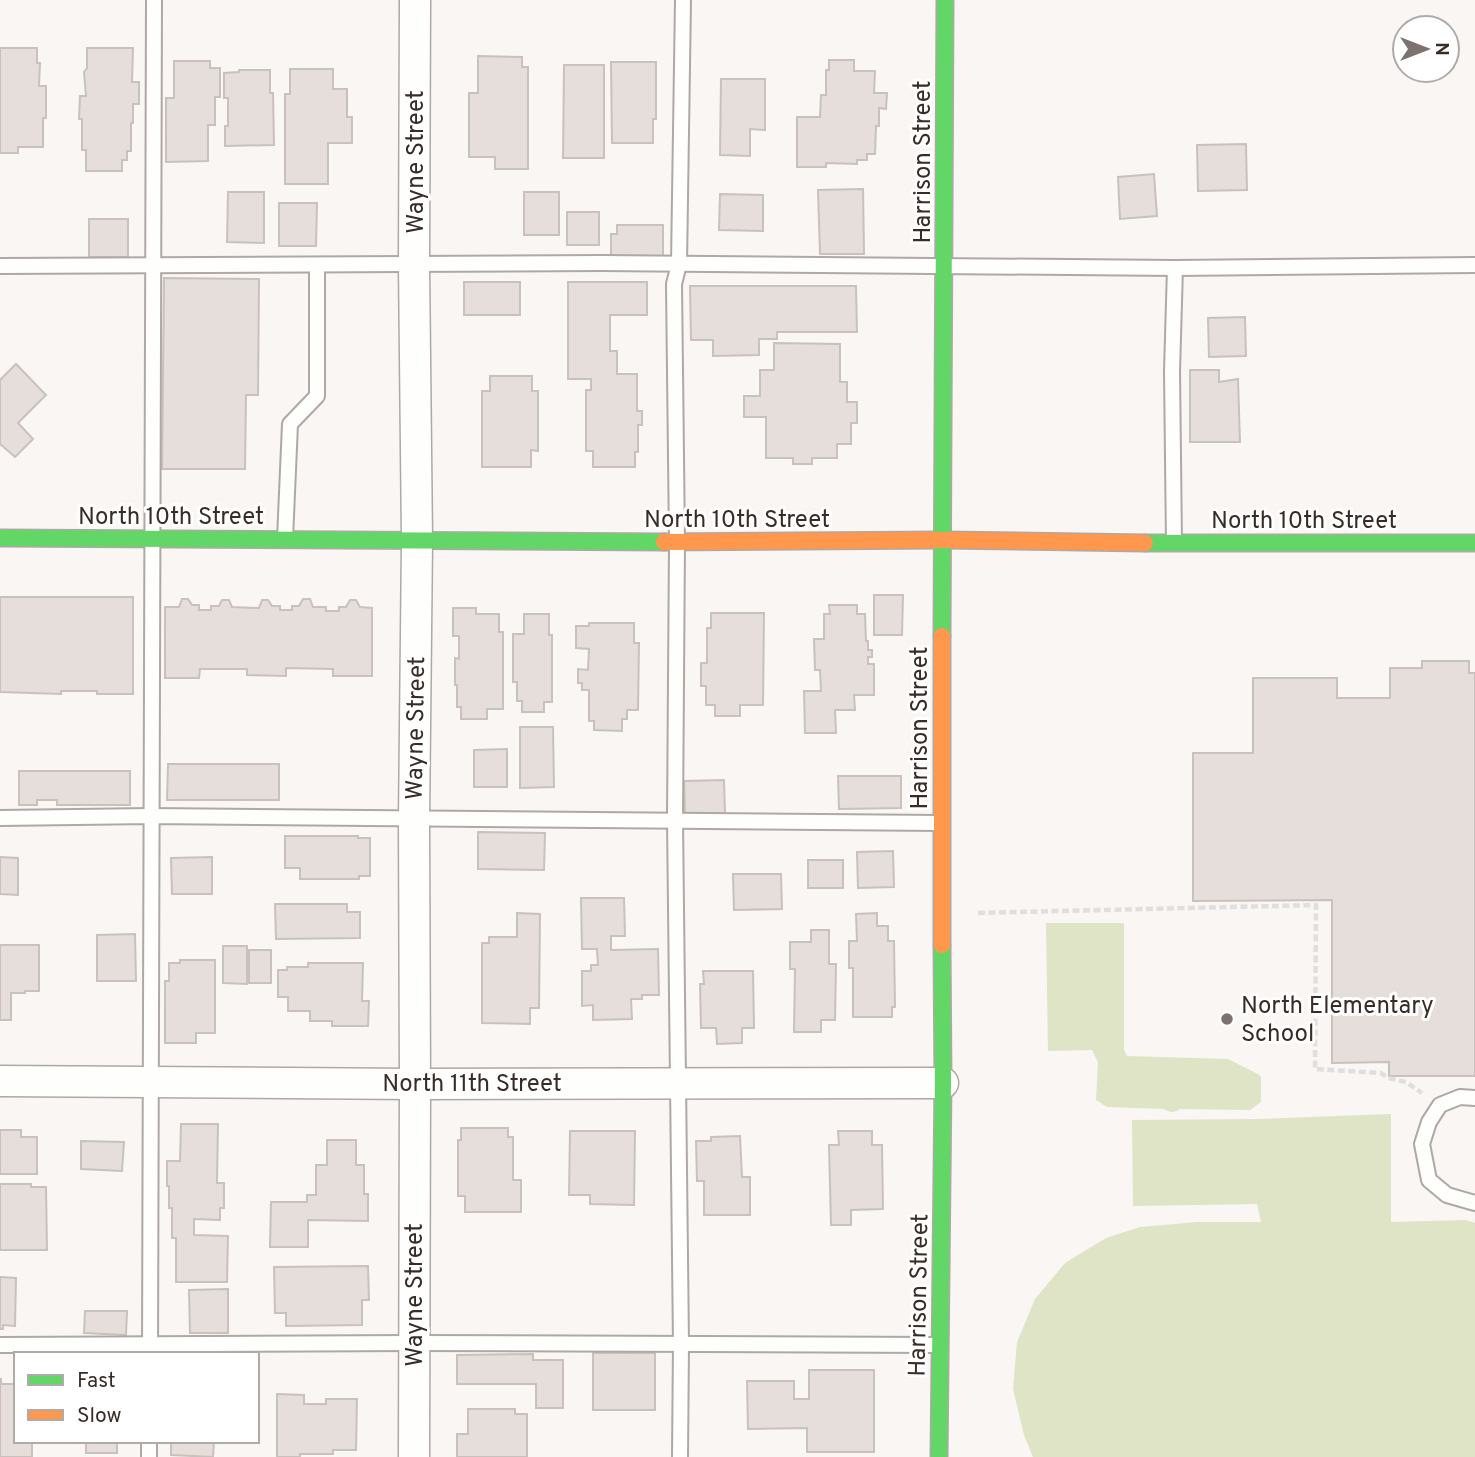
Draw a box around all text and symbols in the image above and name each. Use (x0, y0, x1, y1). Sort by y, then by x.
north arrow (1391, 14, 1461, 84)
text: N (1429, 42, 1453, 56)
street label: Harrison Street (909, 80, 939, 244)
street label: Wayne Street (402, 90, 432, 234)
street label: North 10th Street (78, 503, 264, 533)
street label: North 10th Street (644, 506, 830, 536)
street label: North 10th Street (1211, 507, 1397, 537)
street label: Harrison Street (906, 646, 936, 810)
street label: Wayne Street (401, 656, 433, 800)
place label: North Elementary School (1241, 992, 1434, 1050)
marker: North Elementary School (1219, 1011, 1235, 1027)
street label: North 11th Street (382, 1070, 562, 1100)
street label: Harrison Street (904, 1213, 936, 1377)
street label: Wayne Street (401, 1223, 431, 1367)
legend (14, 1352, 259, 1443)
text: Fast (77, 1368, 116, 1395)
text: Slow (77, 1403, 122, 1430)

